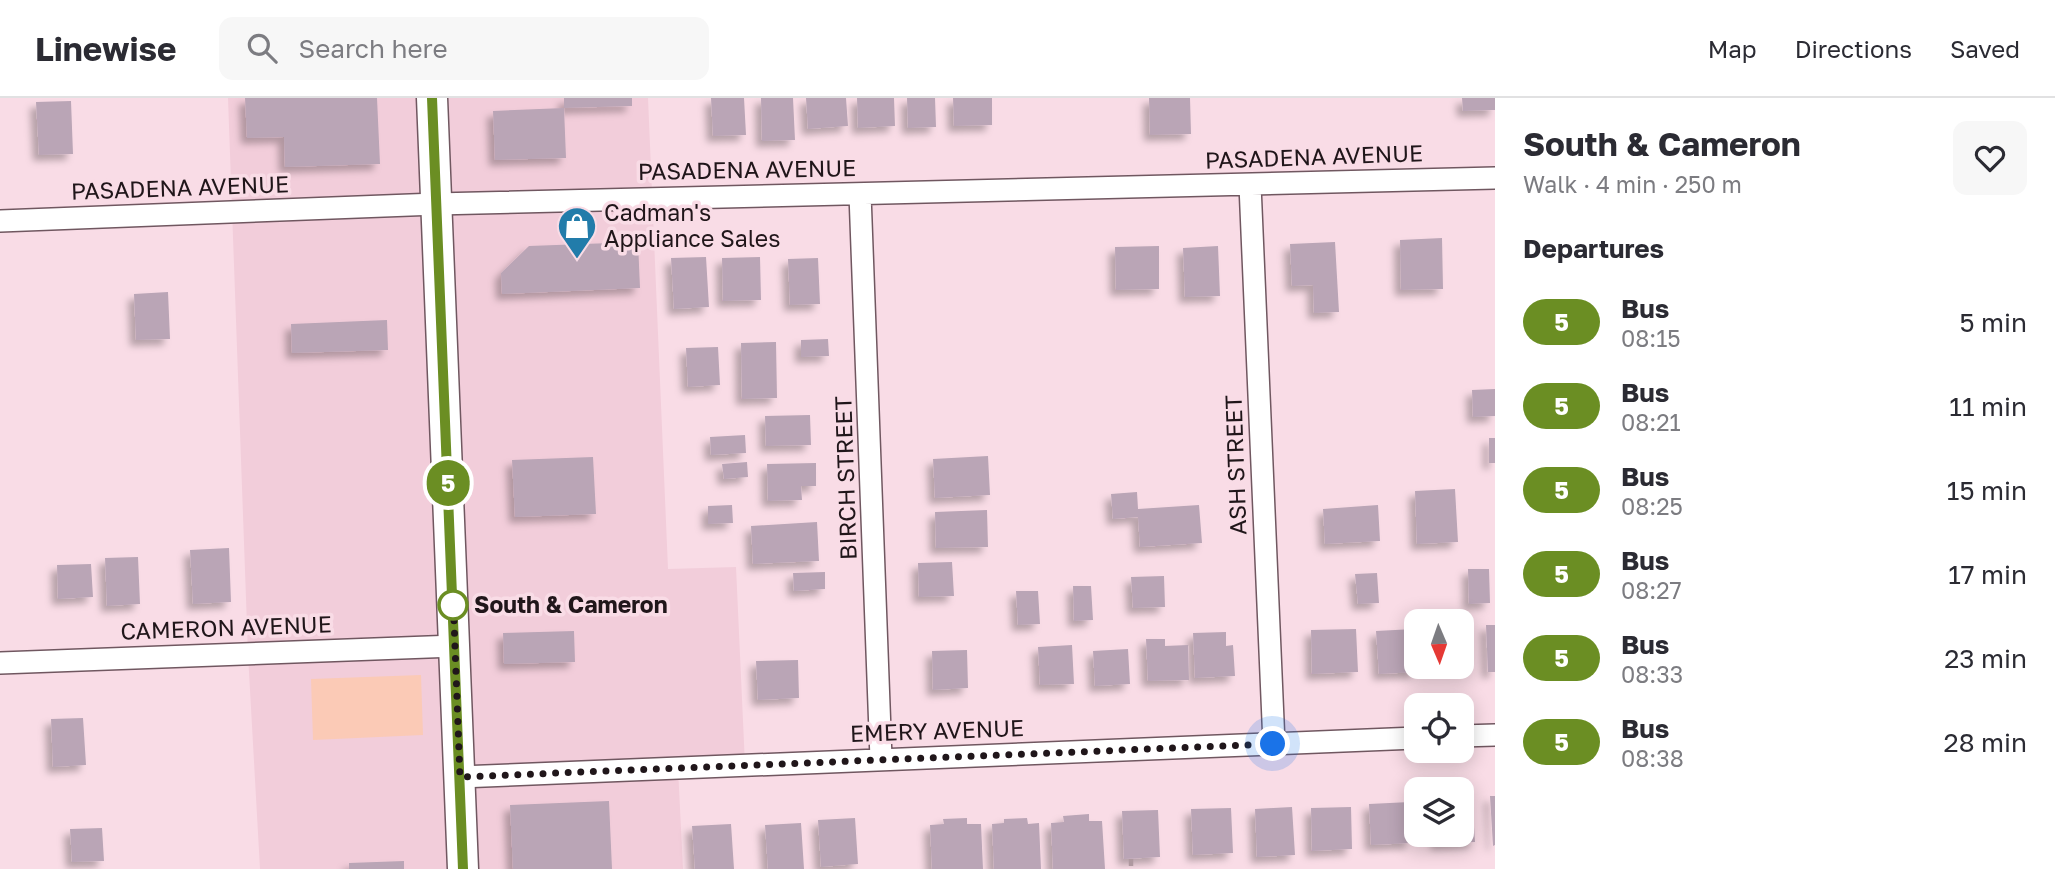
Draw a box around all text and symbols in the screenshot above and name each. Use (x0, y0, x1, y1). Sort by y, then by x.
search box (219, 17, 709, 80)
text: Linewise (35, 29, 177, 68)
icon: search (243, 29, 281, 67)
text: Search here (299, 33, 448, 64)
text: Map (1708, 34, 1757, 63)
text: Directions (1795, 34, 1912, 63)
text: Saved (1950, 34, 2020, 63)
button: heart (1953, 121, 2027, 195)
text: South & Cameron (1523, 124, 1801, 163)
street label: PASADENA AVENUE (1204, 138, 1423, 174)
street label: PASADENA AVENUE (638, 153, 856, 185)
street label: PASADENA AVENUE (70, 169, 289, 205)
text: Walk · 4 min · 250 m (1523, 170, 1742, 198)
place label: Cadman's Appliance Sales (604, 198, 780, 252)
shop icon: Cadman's Appliance Sales (556, 205, 598, 260)
text: Departures (1523, 233, 1664, 264)
text: Bus (1621, 293, 1669, 324)
text: 5 (1554, 307, 1569, 336)
text: 5 min (1959, 307, 2027, 338)
text: 08:15 (1621, 324, 1681, 352)
text: Bus (1621, 377, 1669, 408)
text: 5 (1554, 391, 1569, 420)
text: 11 min (1949, 391, 2027, 422)
street label: ASH STREET (1219, 395, 1251, 536)
street label: BIRCH STREET (828, 396, 862, 561)
text: 08:21 (1621, 408, 1681, 436)
line badge: 5 (425, 460, 471, 506)
text: Bus (1621, 461, 1669, 492)
text: 5 (441, 468, 455, 497)
text: 5 (1554, 475, 1569, 504)
text: 15 min (1947, 475, 2027, 506)
text: 08:25 (1621, 492, 1683, 520)
text: Bus (1621, 545, 1669, 576)
text: 5 (1554, 559, 1569, 588)
text: 17 min (1948, 559, 2027, 590)
text: 08:27 (1621, 576, 1682, 604)
marker: South & Cameron (438, 590, 468, 620)
place label: South & Cameron (474, 590, 668, 618)
street label: CAMERON AVENUE (120, 609, 332, 645)
north arrow (1404, 609, 1474, 679)
map controls (1404, 609, 1474, 847)
text: Bus (1621, 629, 1669, 660)
text: 5 (1554, 643, 1569, 672)
text: 23 min (1944, 643, 2027, 674)
text: 08:33 (1621, 660, 1683, 688)
button: locate (1404, 693, 1474, 763)
street label: EMERY AVENUE (849, 713, 1025, 747)
text: Bus (1621, 713, 1669, 744)
your location (1255, 726, 1290, 761)
text: 5 (1554, 727, 1569, 756)
text: 28 min (1944, 727, 2027, 758)
text: 08:38 (1621, 744, 1684, 772)
button: layers (1404, 777, 1474, 847)

